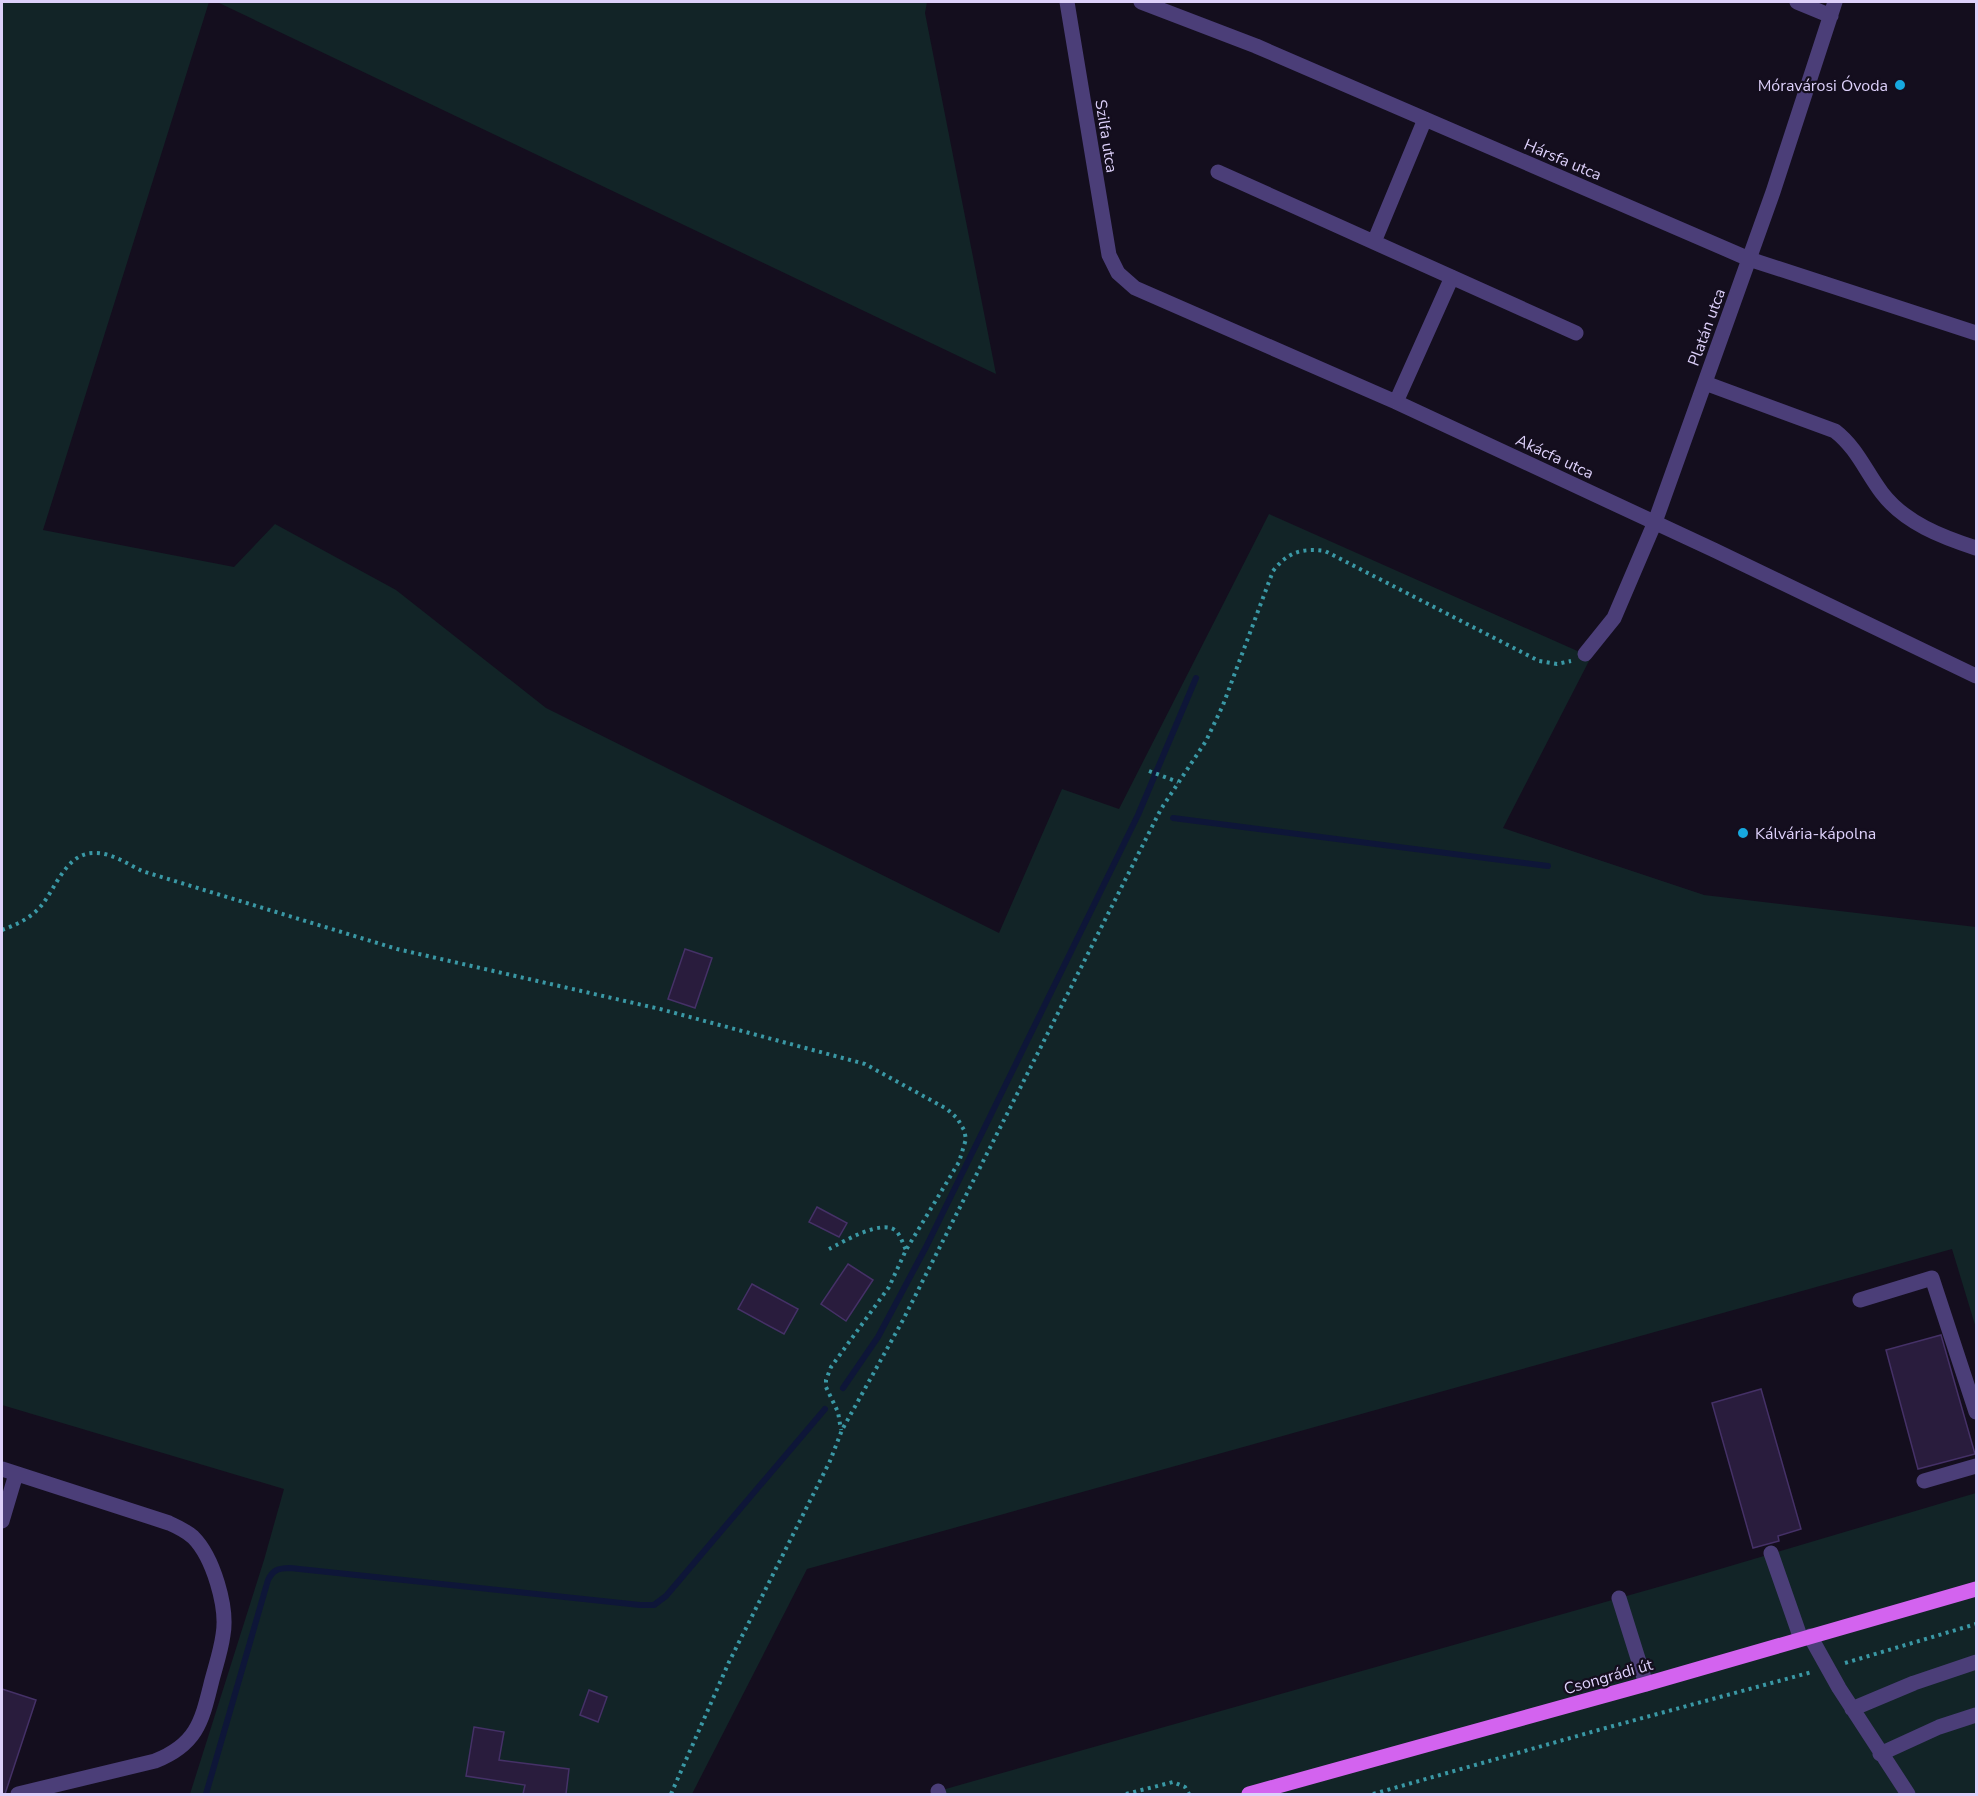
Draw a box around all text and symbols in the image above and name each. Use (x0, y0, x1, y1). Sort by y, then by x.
place label: Móravárosi Óvoda (1758, 75, 1888, 97)
marker: Móravárosi Óvoda (1893, 78, 1907, 92)
street label: Szilfa utca (1089, 98, 1123, 174)
street label: Hársfa utca (1520, 134, 1605, 186)
street label: Platán utca (1683, 286, 1731, 369)
street label: Akácfa utca (1512, 429, 1597, 485)
place label: Kálvária-kápolna (1755, 823, 1876, 845)
marker: Kálvária-kápolna (1736, 826, 1750, 840)
street label: Csongrádi út (1561, 1654, 1656, 1700)

